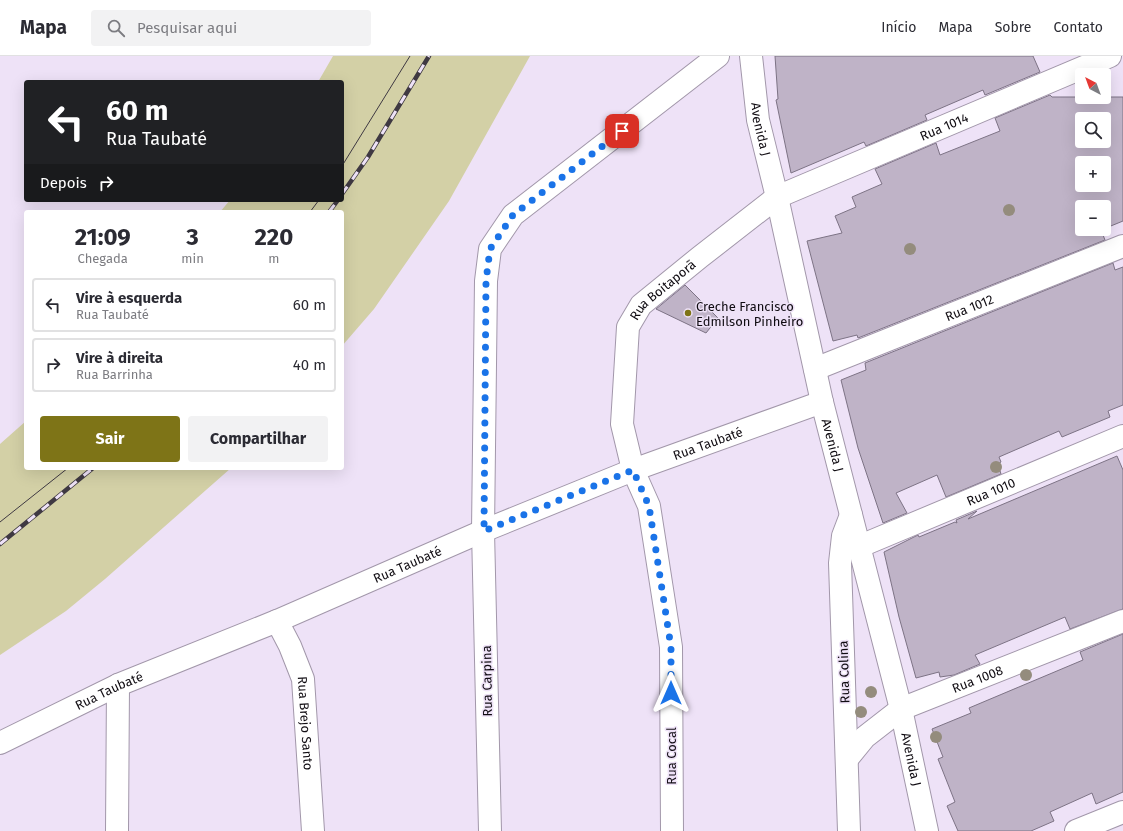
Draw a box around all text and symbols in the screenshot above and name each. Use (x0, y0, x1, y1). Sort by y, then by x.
search box (91, 10, 371, 46)
text: Mapa (20, 16, 67, 39)
icon: search (105, 17, 127, 39)
text: Pesquisar aqui (137, 19, 237, 37)
text: Início (881, 19, 916, 36)
text: Mapa (938, 19, 973, 36)
text: Sobre (995, 19, 1031, 36)
text: Contato (1053, 19, 1103, 36)
north arrow (1075, 68, 1111, 104)
map controls (1075, 68, 1111, 236)
text: 60 m (106, 94, 168, 127)
icon: left (40, 96, 92, 148)
street label: Avenida J (749, 102, 774, 158)
street label: Rua 1014 (917, 109, 970, 143)
button: search (1075, 112, 1111, 148)
pin (605, 114, 639, 148)
icon: arrive (611, 120, 633, 142)
text: Rua Taubaté (106, 128, 207, 150)
button: + (1075, 156, 1111, 192)
icon: right (95, 172, 117, 194)
text: Depois (40, 174, 87, 192)
button: − (1075, 200, 1111, 236)
text: 21:09 (75, 223, 131, 251)
text: 3 (186, 223, 199, 251)
text: 220 (254, 223, 293, 251)
text: Chegada (78, 251, 128, 266)
text: min (181, 251, 204, 266)
text: m (268, 251, 279, 266)
street label: Rua Boitaporã (626, 256, 698, 323)
text: Vire à esquerda (76, 289, 182, 307)
street label: Rua 1012 (943, 291, 995, 324)
icon: left (42, 294, 64, 316)
text: 60 m (293, 296, 326, 314)
place label: Creche Francisco Edmilson Pinheiro (696, 299, 803, 329)
text: Rua Taubaté (76, 307, 149, 322)
marker: Creche Francisco Edmilson Pinheiro (683, 308, 693, 318)
text: Vire à direita (76, 349, 163, 367)
icon: right (42, 354, 64, 376)
text: 40 m (293, 356, 326, 374)
text: Rua Barrinha (76, 367, 153, 382)
button: Sair (40, 416, 180, 462)
button: Compartilhar (188, 416, 328, 462)
street label: Avenida J (819, 417, 847, 473)
street label: Rua Taubaté (671, 424, 745, 463)
street label: Rua 1010 (964, 475, 1017, 508)
street label: Rua Taubaté (371, 543, 444, 586)
street label: Rua Colina (835, 640, 853, 704)
street label: Rua Carpina (479, 645, 495, 717)
street label: Rua 1008 (950, 662, 1005, 696)
street label: Rua Taubaté (73, 668, 145, 712)
position arrow (650, 672, 692, 714)
street label: Rua Brejo Santo (295, 676, 316, 771)
street label: Rua Cocal (664, 727, 679, 785)
street label: Avenida J (899, 731, 925, 788)

